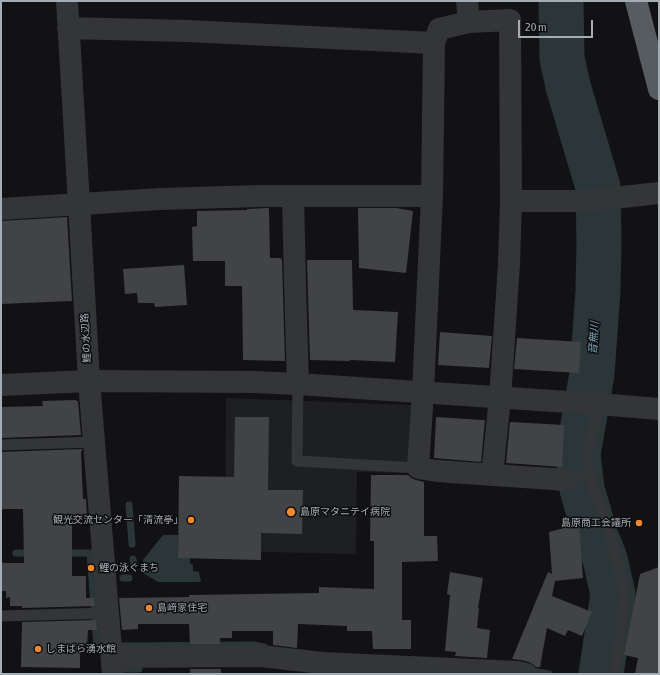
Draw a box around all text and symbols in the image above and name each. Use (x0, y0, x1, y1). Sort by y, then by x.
scale bar (520, 12, 595, 38)
text: 20 m (525, 20, 547, 34)
street label: 鯉の水辺路 (79, 313, 93, 363)
water label: 音無川 (586, 321, 602, 355)
marker: 島原マタニテイ病院 (285, 506, 297, 518)
place label: 島原マタニテイ病院 (300, 506, 390, 518)
place label: 観光交流センター「清流亭」 (53, 514, 183, 526)
marker: 観光交流センター「清流亭」 (186, 515, 196, 525)
place label: 島原商工会議所 (561, 517, 631, 529)
marker: 島原商工会議所 (634, 518, 644, 528)
place label: 鯉の泳ぐまち (99, 562, 159, 574)
marker: 鯉の泳ぐまち (86, 563, 96, 573)
place label: 島﨑家住宅 (157, 602, 207, 614)
marker: 島﨑家住宅 (144, 603, 154, 613)
place label: しまばら湧水館 (46, 643, 116, 655)
marker: しまばら湧水館 (33, 644, 43, 654)

